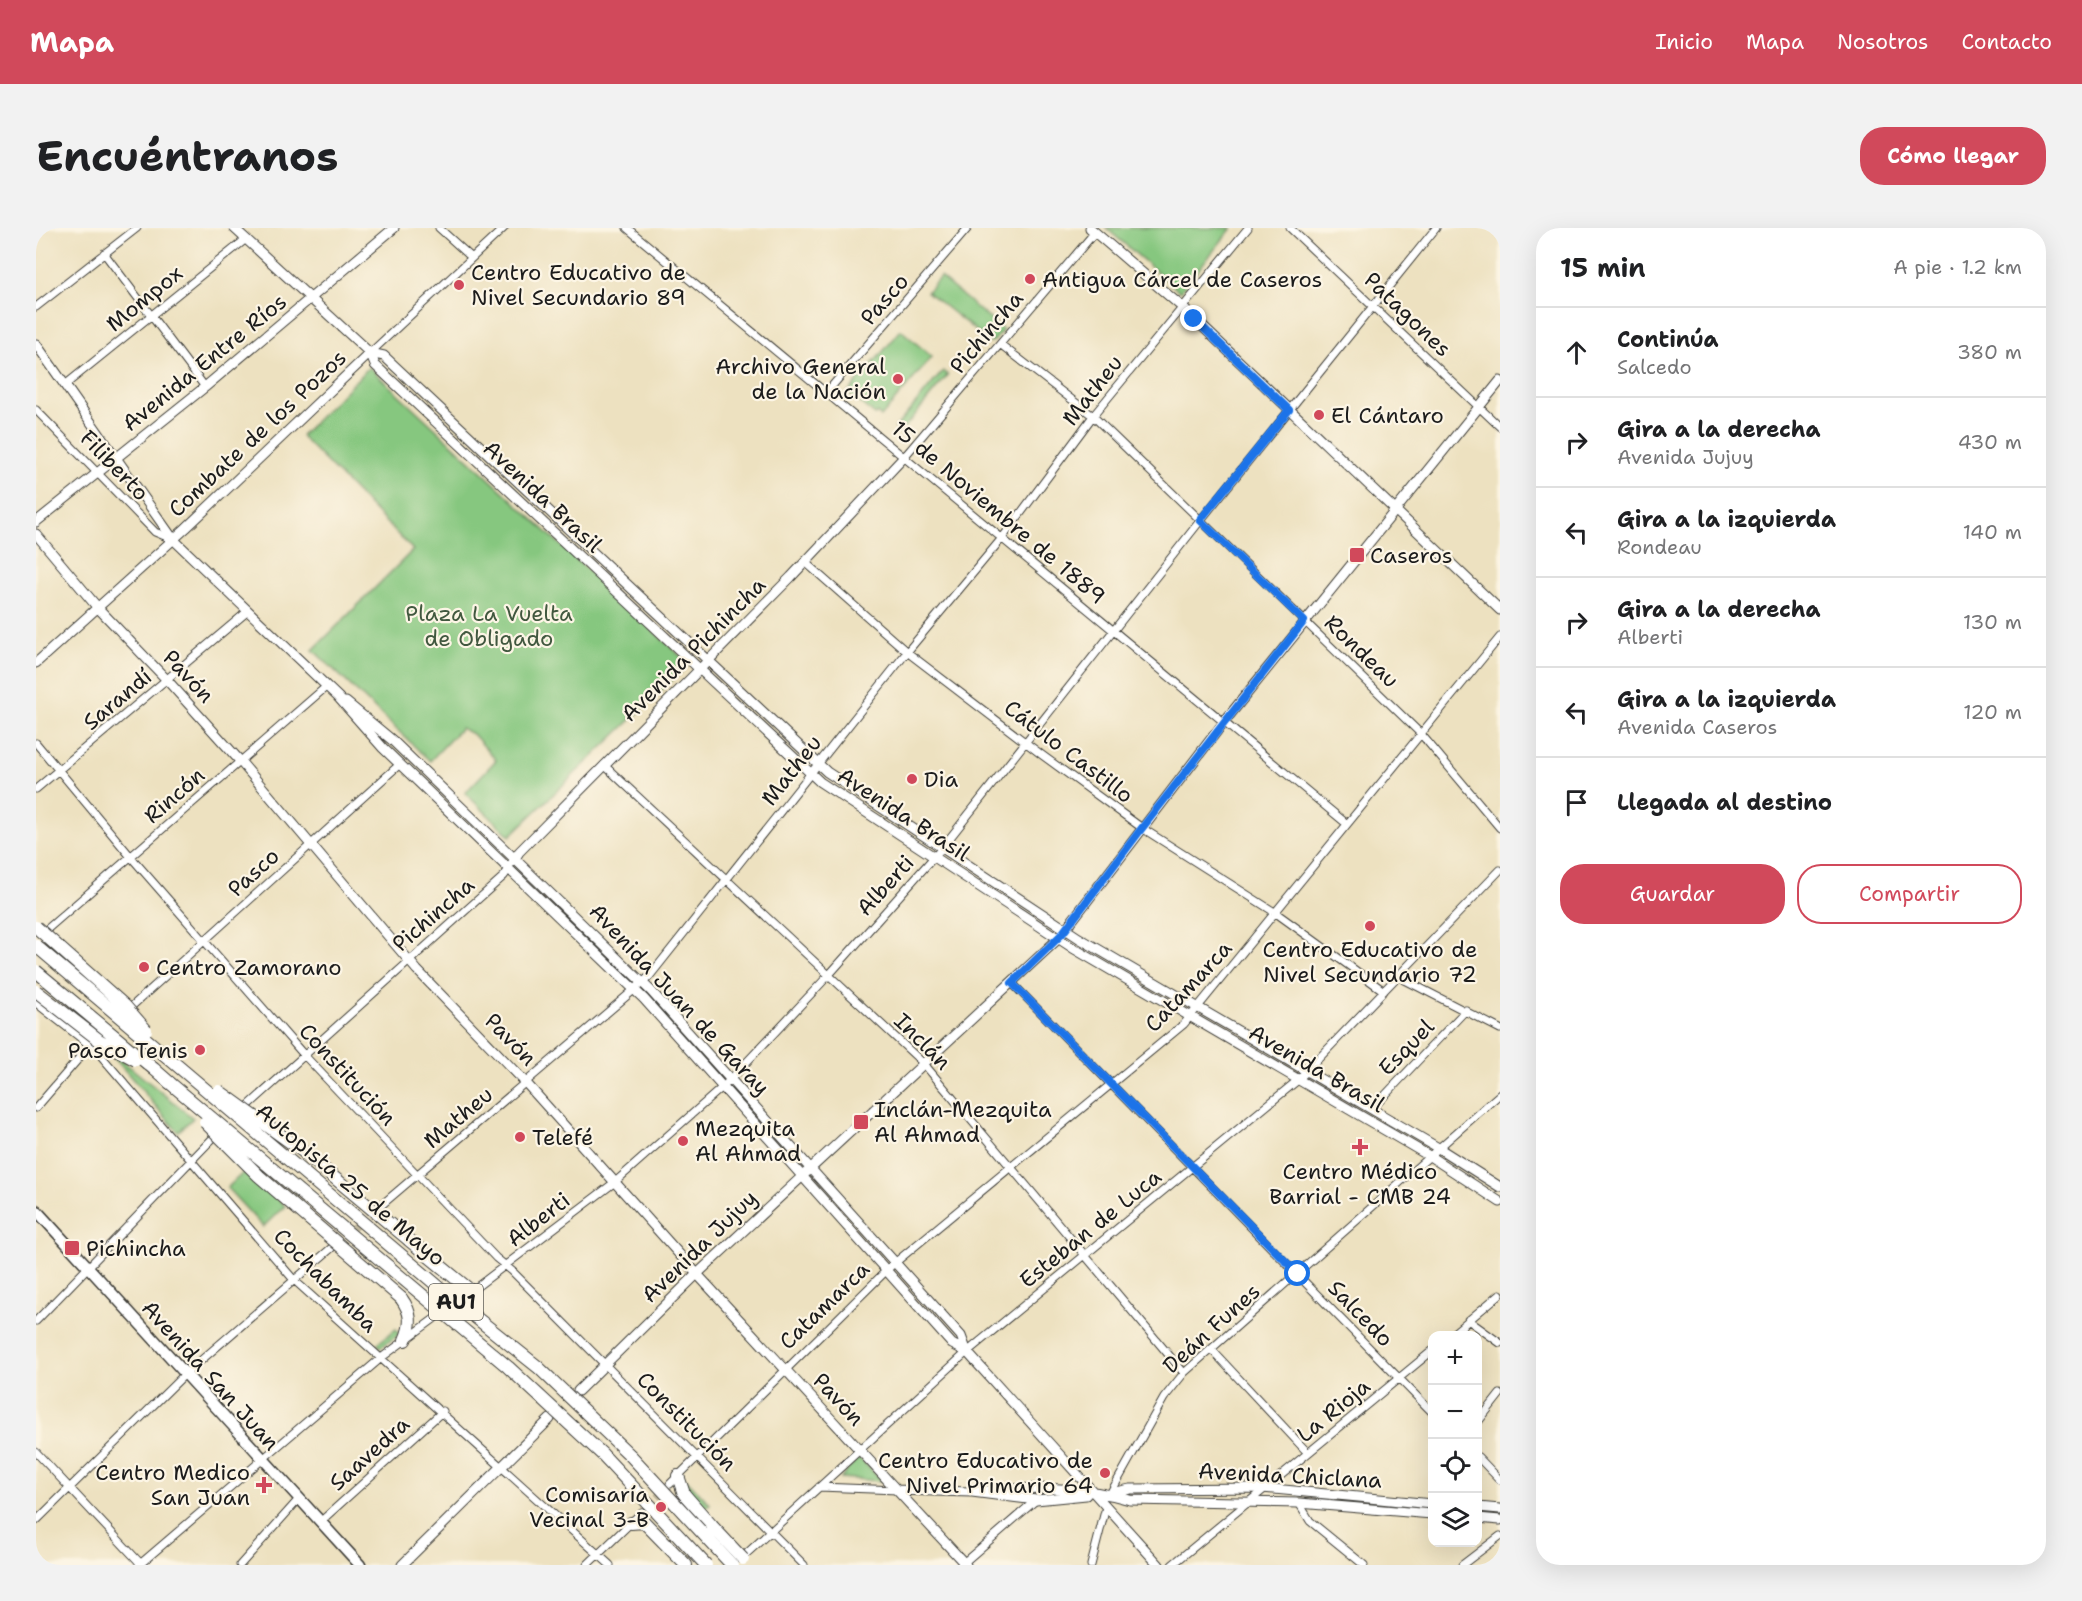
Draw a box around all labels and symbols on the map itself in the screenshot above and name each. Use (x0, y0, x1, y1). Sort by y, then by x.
place label: Centro Educativo de Nivel Secundario 89 (471, 258, 686, 312)
street label: Mompox (100, 259, 189, 338)
place label: Antigua Cárcel de Caseros (1042, 265, 1322, 294)
street label: Patagones (1358, 266, 1457, 363)
street label: Pasco (854, 267, 915, 331)
marker: Antigua Cárcel de Caseros (1023, 272, 1037, 286)
marker: Centro Educativo de Nivel Secundario 89 (452, 278, 466, 292)
street label: Pichincha (943, 285, 1030, 380)
street label: Avenida Entre Ríos (116, 287, 293, 438)
route end (1180, 305, 1206, 331)
street label: Combate de los Pozos (162, 343, 352, 523)
street label: Matheu (1056, 349, 1129, 432)
place label: Archivo General de la Nación (715, 352, 886, 406)
marker: Archivo General de la Nación (891, 372, 905, 386)
place label: El Cántaro (1331, 401, 1444, 430)
marker: El Cántaro (1312, 408, 1326, 422)
street label: 15 de Noviembre de 1889 (886, 414, 1112, 611)
street label: Filiberto (74, 424, 155, 507)
street label: Avenida Brasil (477, 434, 608, 559)
place label: Caseros (1370, 541, 1453, 570)
marker: Caseros (1348, 546, 1366, 564)
street label: Avenida Pichincha (615, 570, 772, 728)
park label: Plaza La Vuelta de Obligado (405, 599, 573, 653)
street label: Rondeau (1318, 609, 1405, 694)
street label: Pavón (157, 644, 221, 709)
street label: Sarandí (77, 662, 158, 737)
street label: Cátulo Castillo (998, 693, 1139, 809)
street label: Matheu (755, 729, 828, 812)
street label: Rincón (138, 761, 211, 830)
street label: Avenida Brasil (832, 761, 976, 868)
place label: Dia (924, 765, 958, 794)
marker: Dia (905, 772, 919, 786)
street label: Pasco (221, 842, 285, 903)
street label: Alberti (850, 849, 920, 922)
street label: Pichincha (386, 870, 481, 958)
street label: Avenida Juan de Garay (583, 897, 776, 1102)
marker: Centro Educativo de Nivel Secundario 72 (1363, 919, 1377, 933)
street label: Catamarca (1138, 934, 1238, 1038)
place label: Centro Educativo de Nivel Secundario 72 (1263, 935, 1477, 989)
place label: Centro Zamorano (156, 953, 342, 982)
marker: Centro Zamorano (137, 960, 151, 974)
street label: Pavón (478, 1007, 543, 1072)
street label: Inclán (888, 1007, 957, 1076)
street label: Esquel (1372, 1012, 1441, 1082)
street label: Constitución (293, 1017, 403, 1132)
street label: Avenida Brasil (1244, 1018, 1390, 1119)
place label: Pasco Tenis (68, 1036, 188, 1065)
marker: Pasco Tenis (193, 1043, 207, 1057)
street label: Matheu (418, 1080, 499, 1155)
place label: Inclán-Mezquita Al Ahmad (874, 1095, 1052, 1149)
street label: Autopista 25 de Mayo (250, 1096, 452, 1272)
marker: Inclán-Mezquita Al Ahmad (852, 1113, 870, 1131)
place label: Mezquita Al Ahmad (695, 1114, 801, 1168)
place label: Telefé (532, 1123, 593, 1152)
marker: Telefé (513, 1130, 527, 1144)
marker: Mezquita Al Ahmad (676, 1134, 690, 1148)
marker: Centro Médico Barrial - CMB 24 (1351, 1138, 1369, 1156)
place label: Centro Médico Barrial - CMB 24 (1269, 1157, 1451, 1211)
street label: Esteban de Luca (1013, 1162, 1167, 1295)
street label: Avenida Jujuy (635, 1184, 764, 1309)
street label: Alberti (501, 1186, 576, 1253)
street label: Cochabamba (267, 1222, 384, 1339)
place label: Pichincha (86, 1234, 186, 1263)
marker: Pichincha (63, 1239, 81, 1257)
street label: Catamarca (773, 1255, 876, 1356)
route start (1284, 1260, 1310, 1286)
street label: Salcedo (1322, 1274, 1400, 1353)
street label: Deán Funes (1156, 1277, 1266, 1380)
road number: AU1 (429, 1284, 483, 1320)
street label: Avenida San Juan (135, 1294, 286, 1457)
street label: Constitución (630, 1365, 743, 1478)
street label: Pavón (807, 1367, 871, 1432)
street label: La Rioja (1291, 1372, 1376, 1449)
street label: Saavedra (323, 1409, 416, 1497)
place label: Centro Educativo de Nivel Primario 64 (878, 1446, 1093, 1500)
street label: Avenida Chiclana (1197, 1456, 1383, 1495)
place label: Centro Medico San Juan (95, 1458, 250, 1512)
marker: Centro Educativo de Nivel Primario 64 (1098, 1466, 1112, 1480)
marker: Centro Medico San Juan (255, 1476, 273, 1494)
place label: Comisaría Vecinal 3-B (529, 1480, 649, 1534)
marker: Comisaría Vecinal 3-B (654, 1500, 668, 1514)

